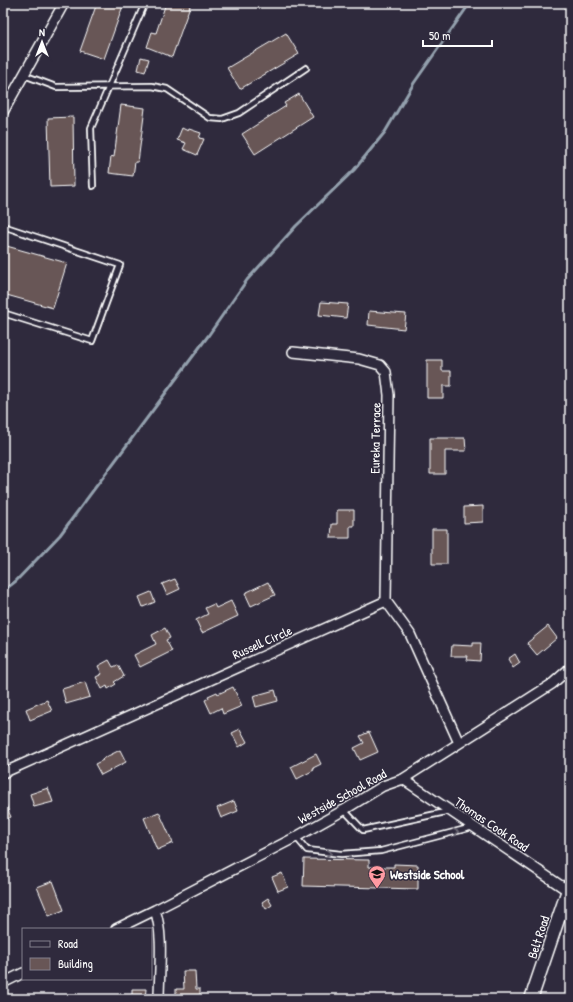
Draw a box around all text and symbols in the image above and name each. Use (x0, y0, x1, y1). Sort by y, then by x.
north arrow (22, 22, 62, 62)
scale bar (423, 22, 492, 48)
text: N (39, 25, 45, 39)
text: 50 m (429, 27, 450, 44)
street label: Eureka Terrace (365, 402, 385, 474)
street label: Russell Circle (229, 621, 295, 663)
street label: Westside School Road (295, 764, 389, 828)
street label: Thomas Cook Road (451, 792, 533, 856)
one-way arrow (453, 828, 459, 836)
one-way arrow (326, 848, 332, 857)
school or university icon: Westside School (367, 864, 387, 889)
place label: Westside School (390, 865, 465, 883)
street label: Belt Road (523, 913, 553, 961)
legend (22, 928, 152, 980)
text: Road (58, 935, 78, 952)
text: Building (58, 955, 93, 972)

